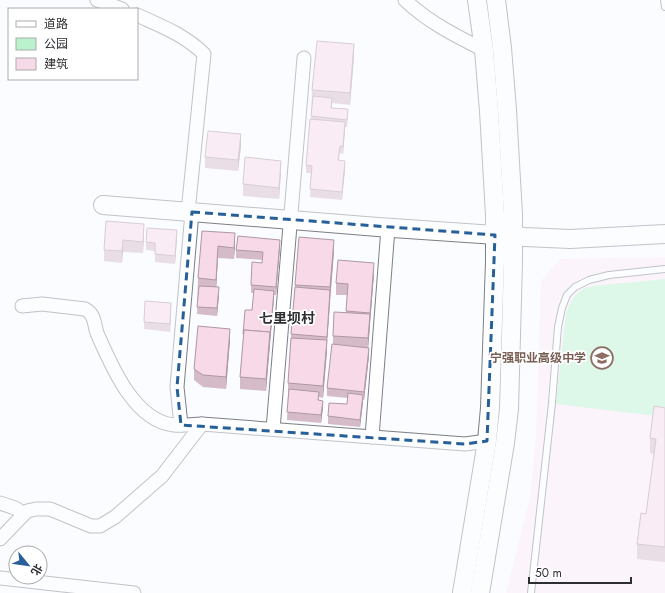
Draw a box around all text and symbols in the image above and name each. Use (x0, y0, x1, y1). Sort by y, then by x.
legend (8, 8, 138, 80)
text: 道路 (44, 15, 68, 33)
text: 公园 (44, 35, 68, 53)
text: 建筑 (44, 55, 68, 73)
district label: 七里坝村 (259, 308, 315, 328)
school or university icon: 宁强职业高级中学 (589, 345, 615, 371)
place label: 宁强职业高级中学 (490, 349, 586, 367)
north arrow (8, 545, 48, 585)
scale bar (529, 559, 631, 585)
text: 北 (27, 561, 46, 579)
text: 50 m (535, 564, 562, 582)

